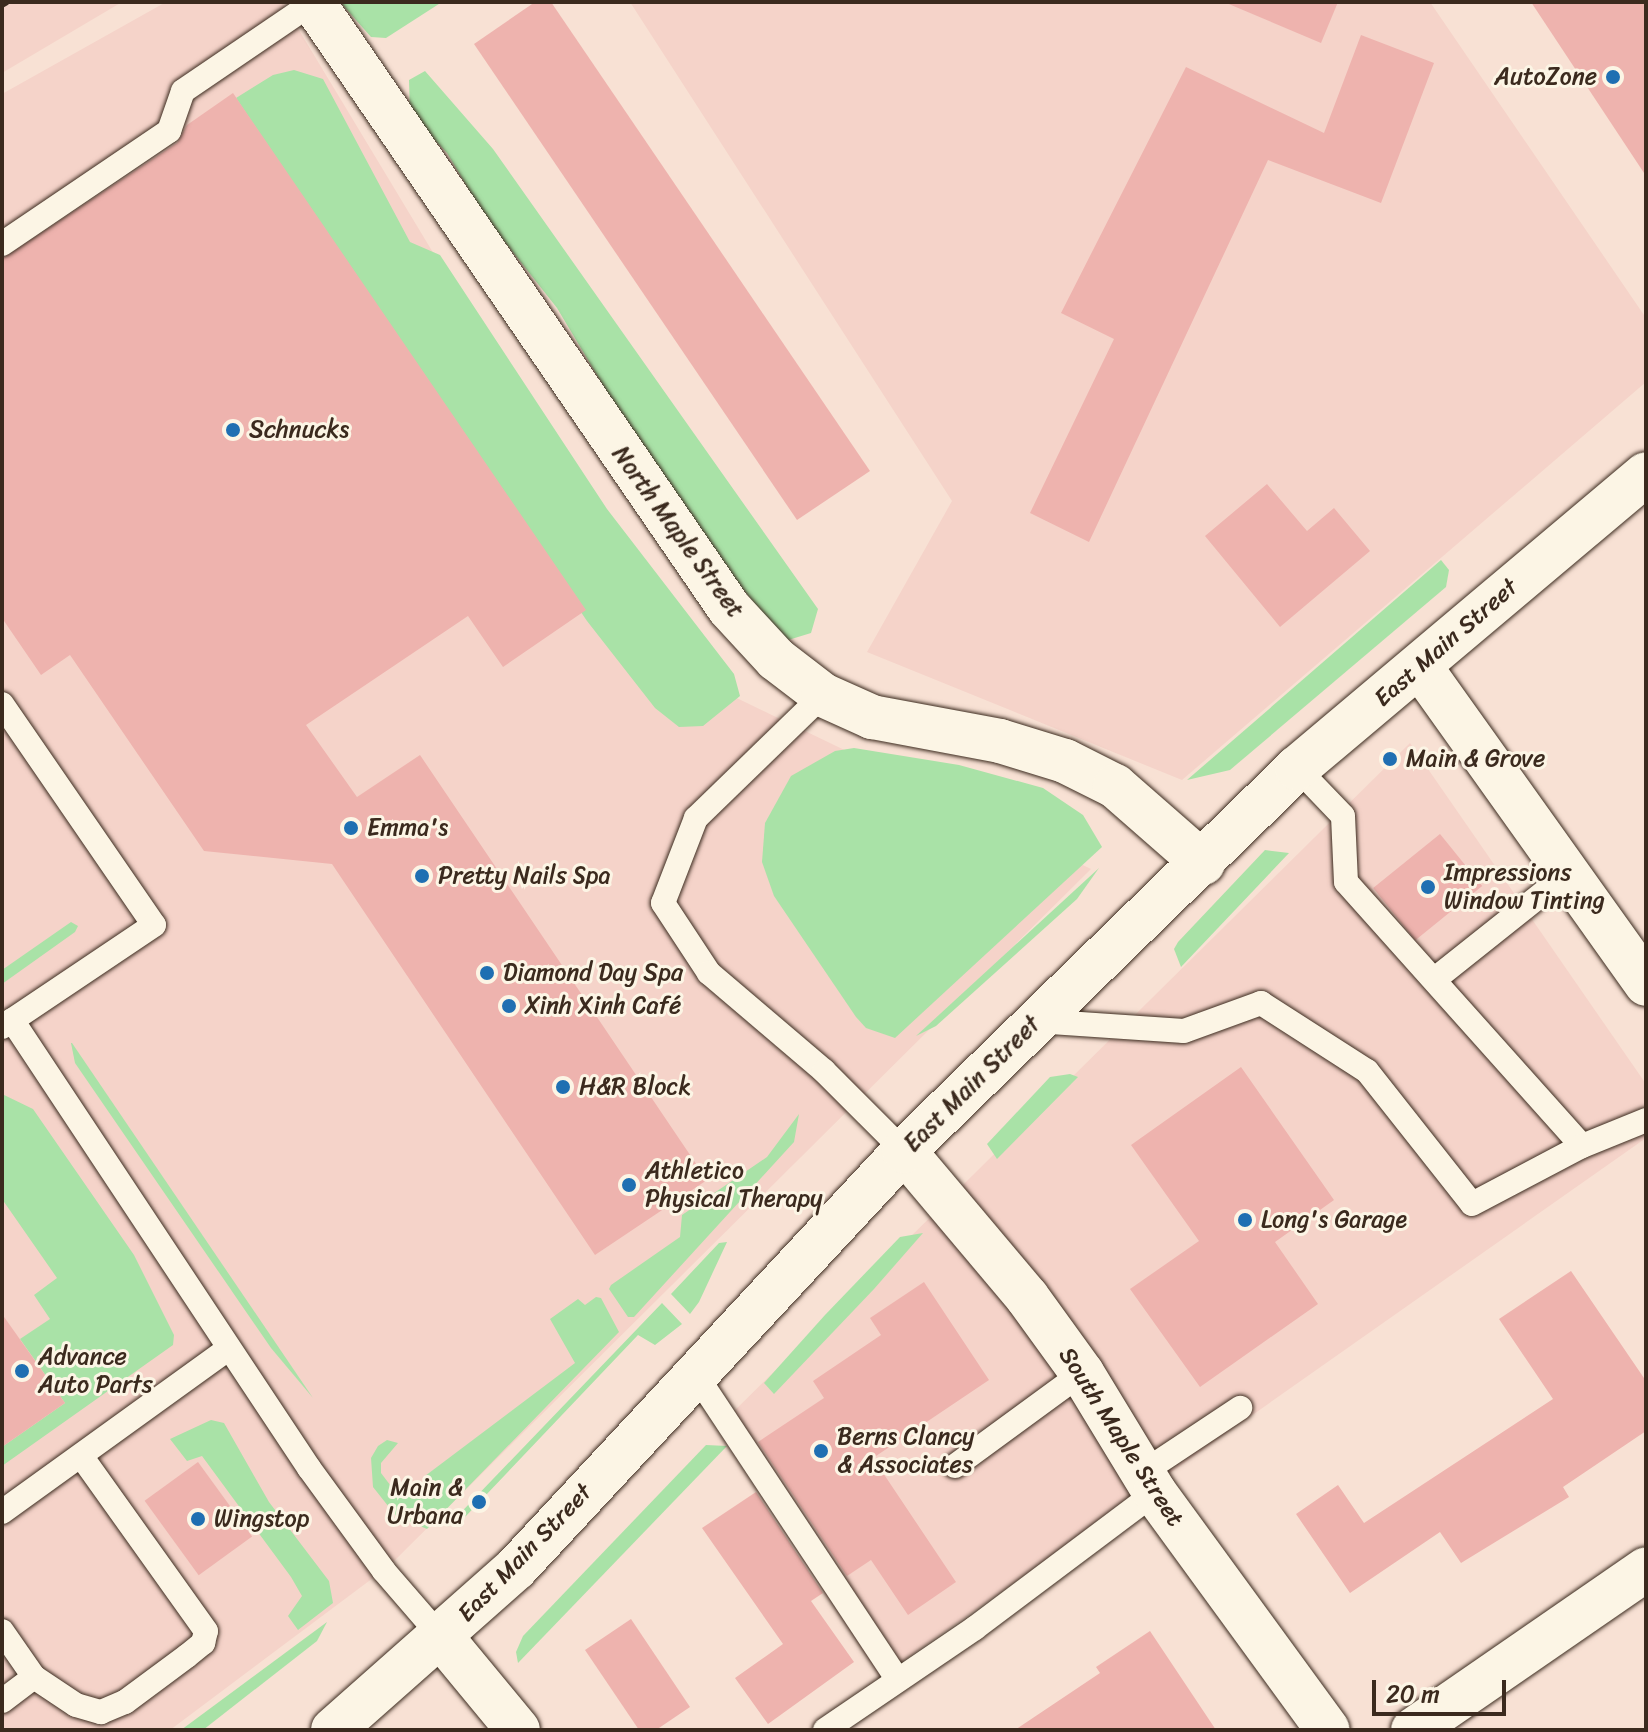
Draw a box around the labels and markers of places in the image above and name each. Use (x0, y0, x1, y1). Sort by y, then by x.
place label: AutoZone (1494, 63, 1597, 91)
marker: AutoZone (1604, 68, 1622, 86)
place label: Schnucks (249, 416, 349, 444)
marker: Schnucks (224, 421, 242, 439)
place label: Main & Grove (1406, 745, 1545, 773)
marker: Main & Grove (1381, 750, 1399, 768)
place label: Emma's (367, 814, 448, 842)
marker: Emma's (342, 819, 360, 837)
place label: Impressions Window Tinting (1444, 859, 1605, 915)
place label: Pretty Nails Spa (438, 862, 612, 890)
marker: Pretty Nails Spa (413, 867, 431, 885)
marker: Impressions Window Tinting (1419, 878, 1437, 896)
place label: Diamond Day Spa (503, 959, 683, 987)
marker: Diamond Day Spa (478, 964, 496, 982)
place label: Xinh Xinh Café (525, 992, 681, 1020)
marker: Xinh Xinh Café (500, 997, 518, 1015)
place label: H&R Block (579, 1073, 691, 1101)
marker: H&R Block (554, 1078, 572, 1096)
place label: Athletico Physical Therapy (645, 1157, 823, 1213)
marker: Athletico Physical Therapy (620, 1176, 638, 1194)
place label: Long's Garage (1261, 1206, 1407, 1234)
marker: Long's Garage (1236, 1211, 1254, 1229)
place label: Advance Auto Parts (38, 1343, 152, 1399)
marker: Advance Auto Parts (13, 1362, 31, 1380)
place label: Berns Clancy & Associates (837, 1423, 975, 1479)
marker: Berns Clancy & Associates (812, 1442, 830, 1460)
place label: Main & Urbana (387, 1474, 463, 1530)
marker: Main & Urbana (470, 1493, 488, 1511)
place label: Wingstop (214, 1505, 309, 1533)
marker: Wingstop (189, 1510, 207, 1528)

